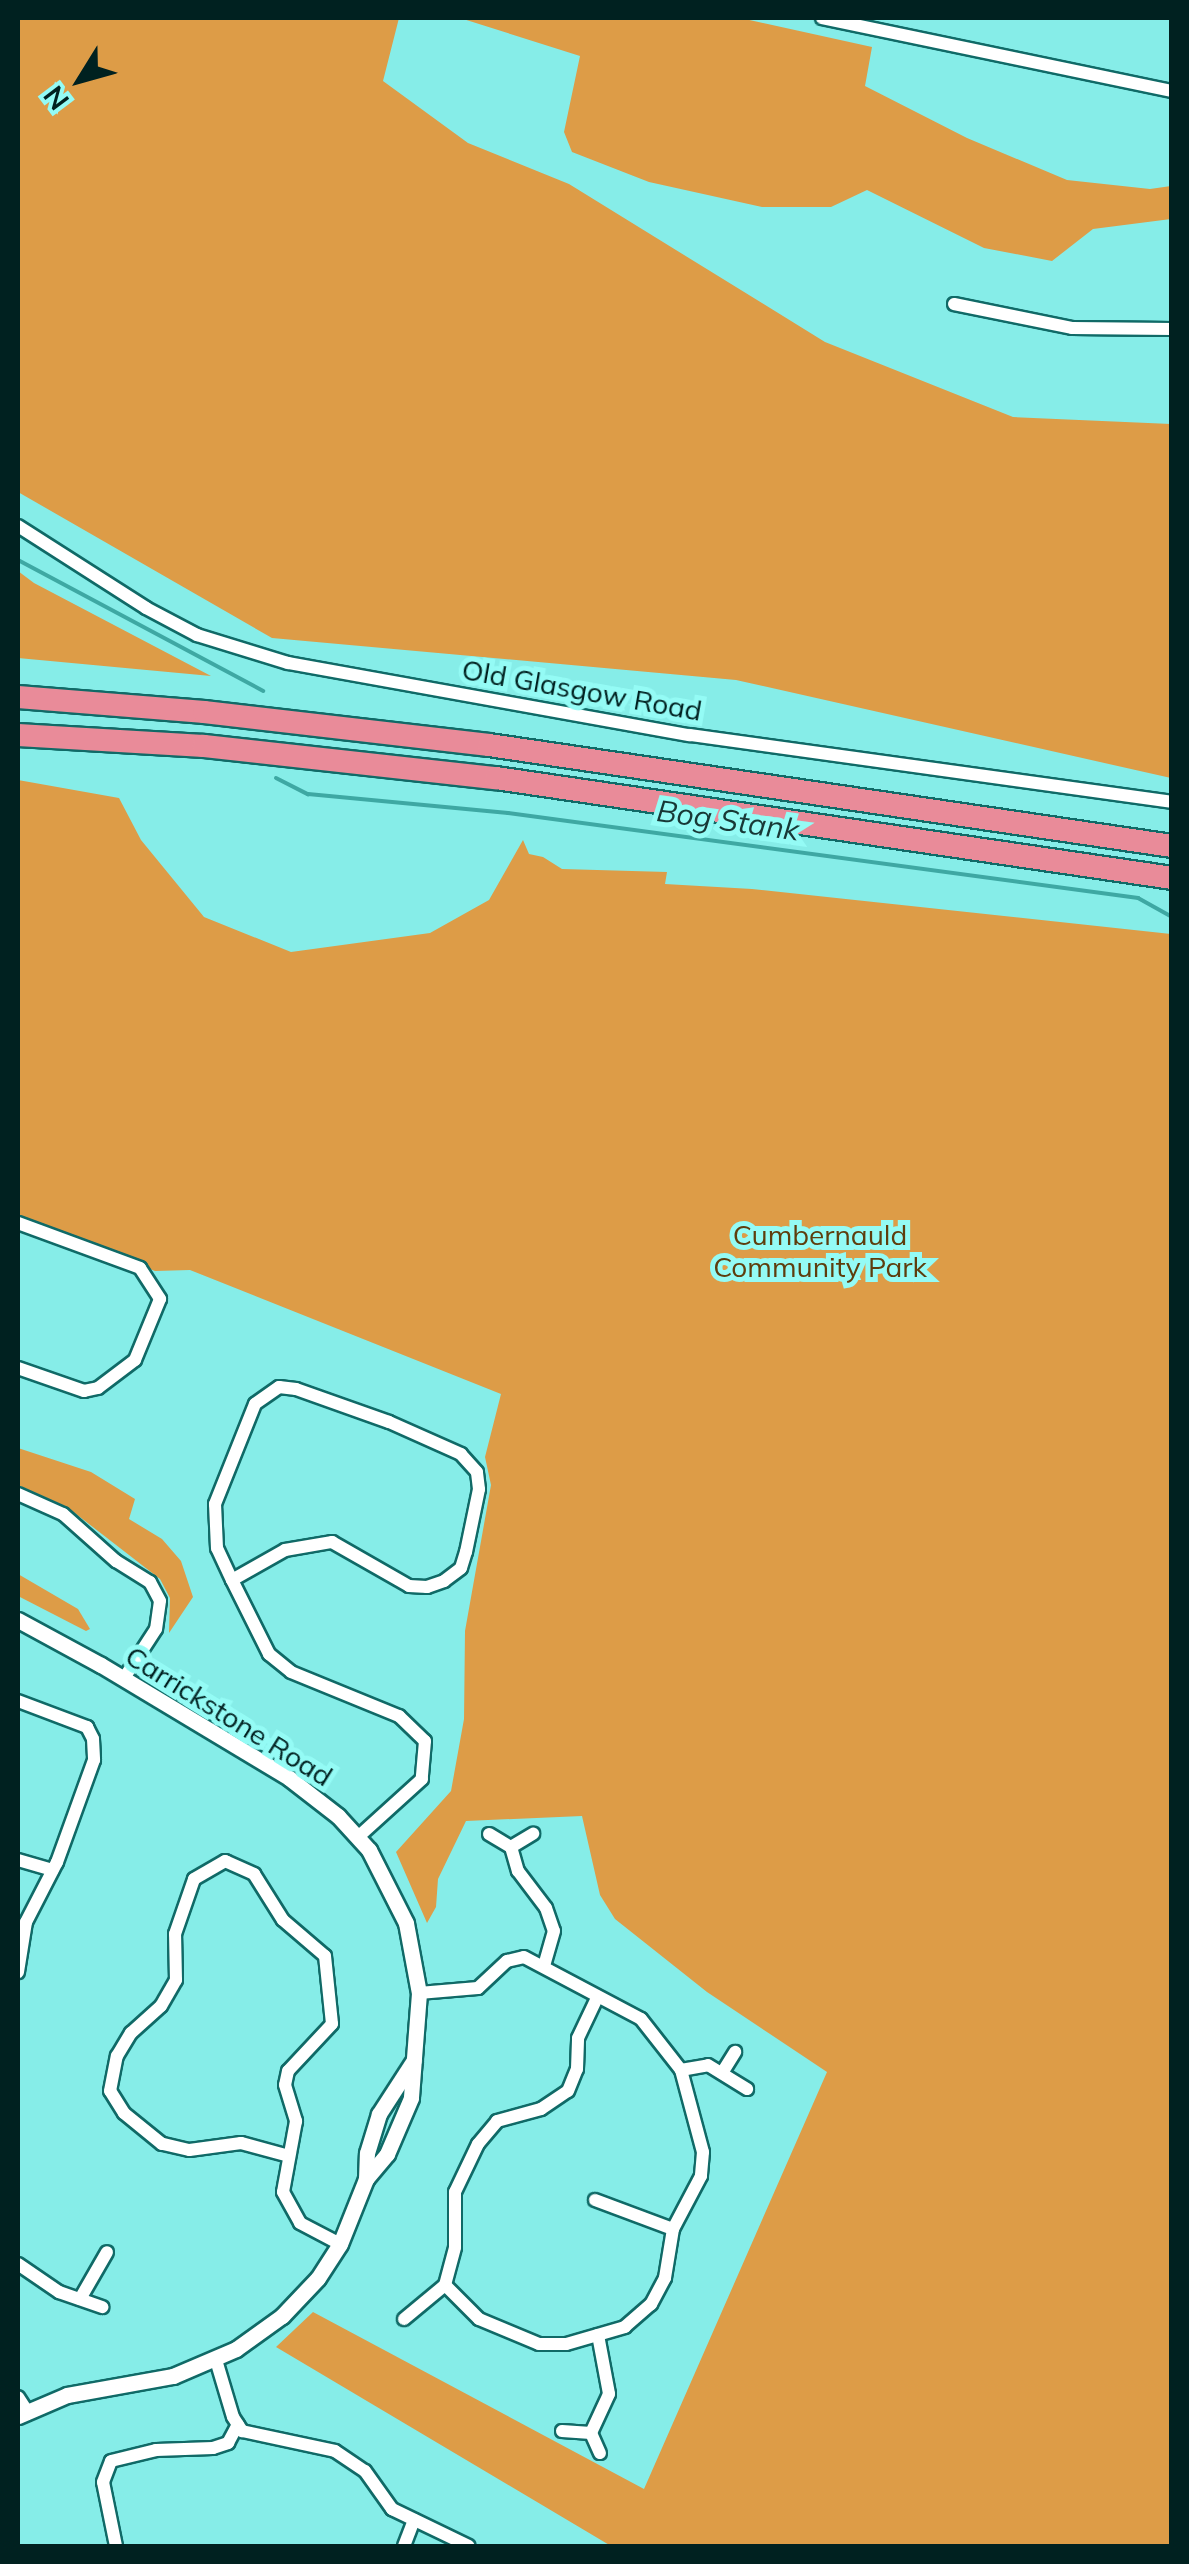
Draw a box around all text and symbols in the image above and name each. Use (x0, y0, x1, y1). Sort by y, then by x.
north arrow (30, 30, 130, 130)
text: N (35, 79, 76, 117)
street label: Old Glasgow Road (459, 652, 705, 728)
water label: Bog Stank (654, 792, 802, 848)
park label: Cumbernauld Community Park (713, 1218, 927, 1284)
street label: Carrickstone Road (119, 1639, 339, 1793)

